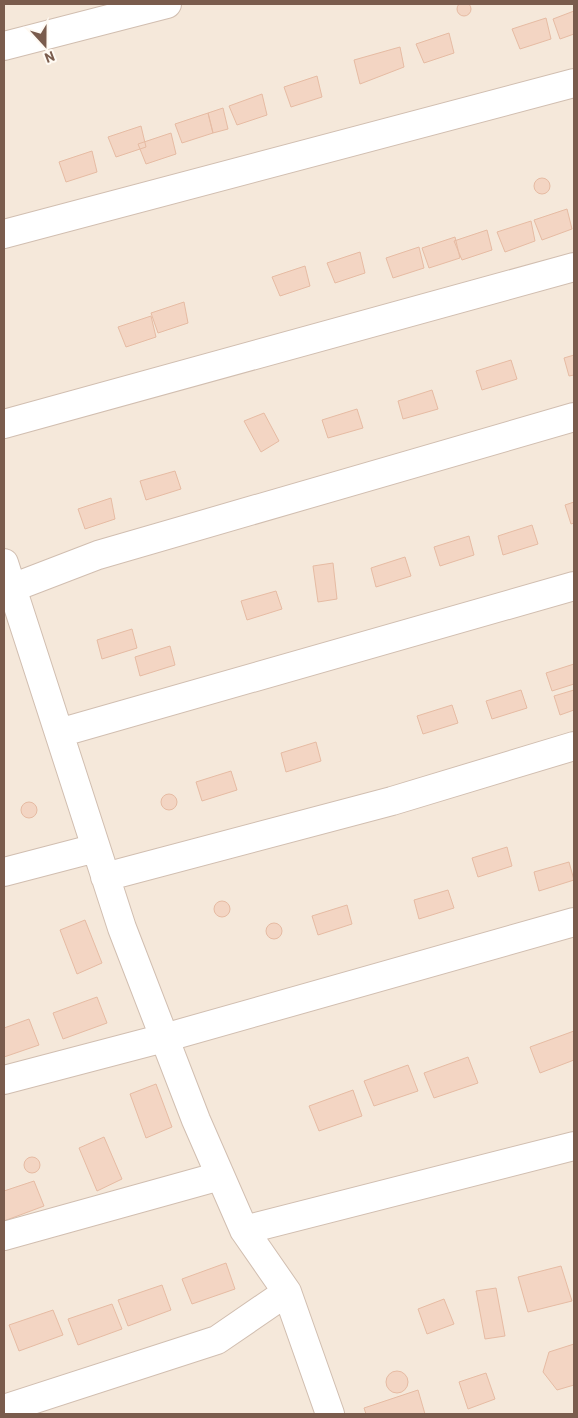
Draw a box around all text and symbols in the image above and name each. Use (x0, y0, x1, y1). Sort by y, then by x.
north arrow (20, 20, 70, 70)
text: N (42, 48, 57, 67)

